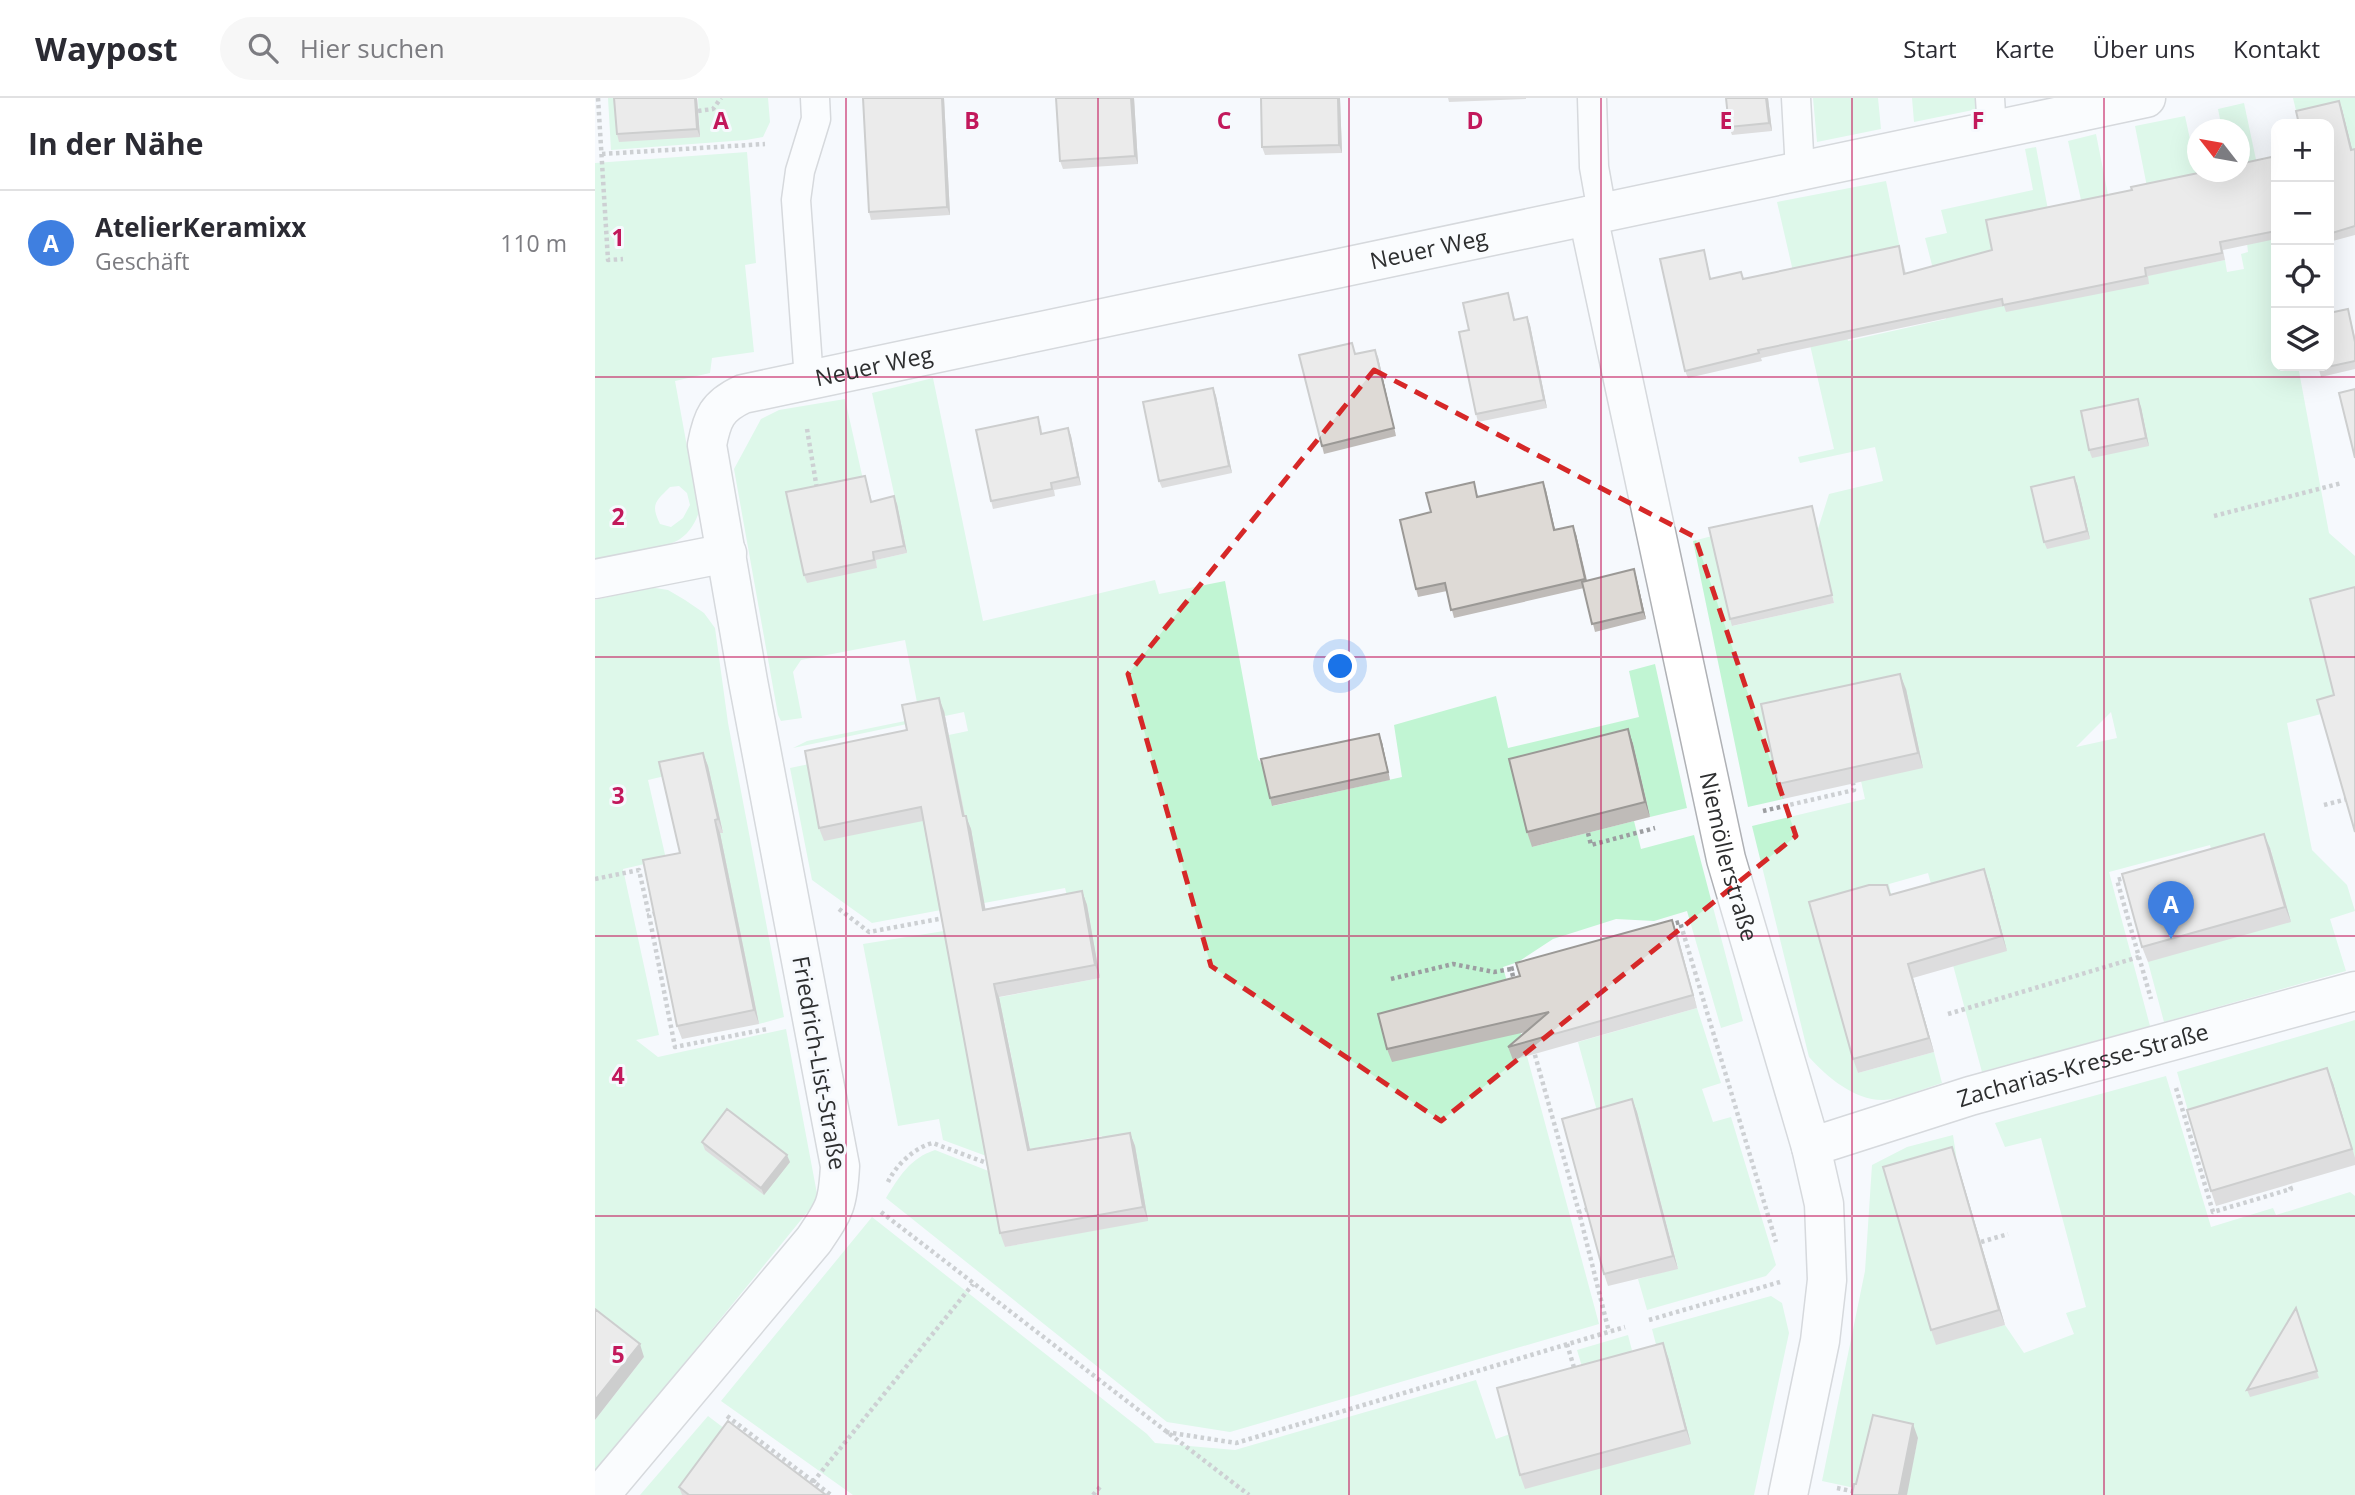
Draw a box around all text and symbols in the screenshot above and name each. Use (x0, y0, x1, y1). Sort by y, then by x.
search box (220, 17, 710, 80)
text: Waypost (35, 26, 178, 71)
icon: search (244, 29, 282, 67)
text: Hier suchen (300, 30, 445, 66)
text: Start (1903, 32, 1957, 65)
text: Karte (1995, 32, 2055, 65)
text: Über uns (2093, 32, 2195, 65)
text: Kontakt (2233, 32, 2320, 65)
text: A (713, 104, 729, 136)
text: B (964, 104, 980, 136)
text: C (1217, 104, 1231, 136)
text: D (1466, 104, 1484, 136)
text: E (1720, 104, 1732, 136)
text: F (1972, 104, 1984, 136)
north arrow (2187, 119, 2250, 182)
map controls (2271, 119, 2334, 371)
button: + (2271, 119, 2334, 182)
text: In der Nähe (28, 123, 204, 164)
button: − (2271, 182, 2334, 245)
text: AtelierKeramixx (95, 209, 306, 245)
street label: Neuer Weg (1367, 220, 1491, 276)
text: 1 (611, 221, 625, 253)
text: A (43, 227, 59, 259)
text: 110 m (500, 227, 567, 259)
text: Geschäft (95, 245, 189, 277)
button: locate (2271, 245, 2334, 308)
button: layers (2271, 308, 2334, 371)
street label: Neuer Weg (812, 337, 936, 393)
text: 2 (611, 500, 625, 532)
your location (1323, 649, 1357, 683)
street label: Niemöllerstraße (1693, 769, 1766, 945)
text: 3 (611, 779, 625, 811)
pin: A (2148, 881, 2194, 939)
street label: Friedrich-List-Straße (785, 953, 855, 1172)
street label: Zacharias-Kresse-Straße (1953, 1015, 2212, 1114)
text: 4 (611, 1059, 625, 1091)
text: 5 (611, 1338, 625, 1370)

